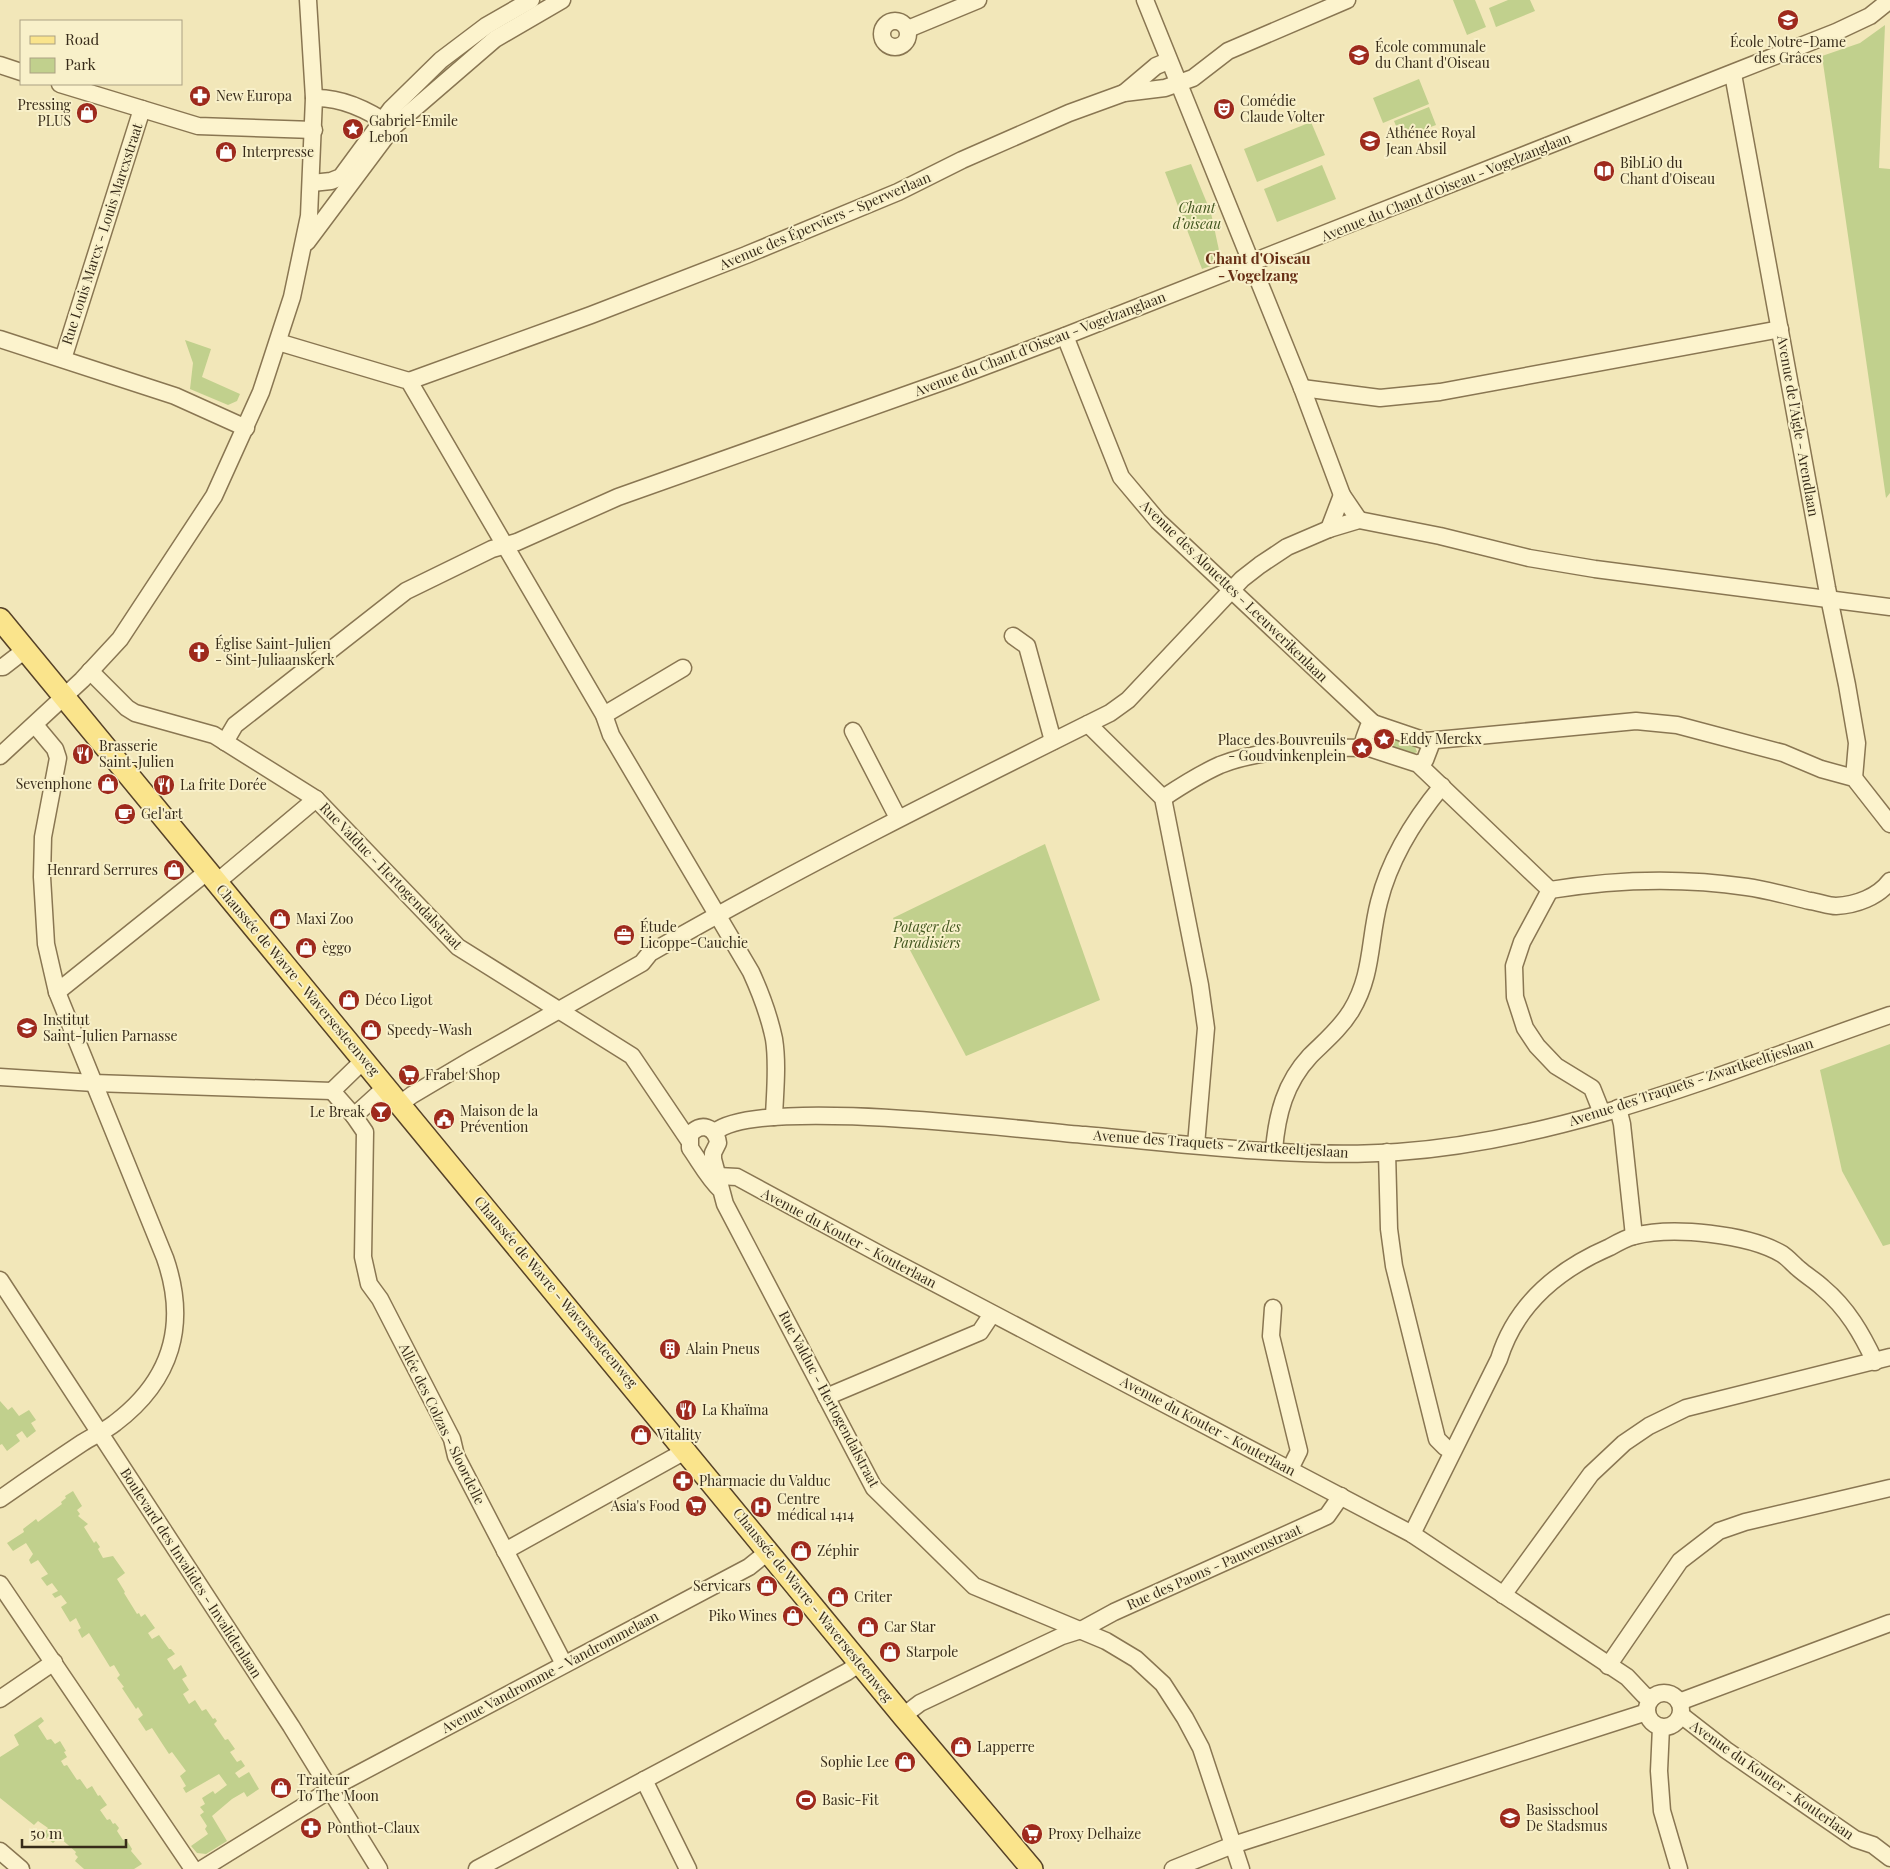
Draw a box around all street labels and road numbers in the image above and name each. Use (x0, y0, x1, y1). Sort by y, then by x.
street label: Rue Louis Marcx - Louis Marcxstraat (57, 120, 147, 347)
street label: Avenue du Chant d'Oiseau - Vogelzanglaan (1317, 127, 1574, 246)
street label: Avenue des Éperviers - Sperwerlaan (715, 167, 934, 274)
street label: Avenue du Chant d'Oiseau - Vogelzanglaan (911, 286, 1169, 401)
street label: Avenue de l'Aigle - Arendlaan (1773, 333, 1824, 518)
street label: Avenue des Alouettes - Leeuwerikenlaan (1136, 495, 1333, 686)
street label: Rue Valduc - Hertogendalstraat (316, 798, 468, 954)
street label: Chaussée de Wavre - Waversesteenweg (212, 880, 385, 1080)
street label: Avenue des Traquets - Zwartkeeltjeslaan (1565, 1033, 1816, 1130)
street label: Avenue des Traquets - Zwartkeeltjeslaan (1092, 1125, 1350, 1162)
street label: Avenue du Kouter - Kouterlaan (758, 1183, 941, 1292)
street label: Chaussée de Wavre - Waversesteenweg (470, 1192, 643, 1392)
street label: Rue Valduc - Hertogendalstraat (775, 1307, 885, 1491)
street label: Allée des Colzas - Sloordelle (395, 1339, 490, 1508)
street label: Avenue du Kouter - Kouterlaan (1117, 1371, 1300, 1480)
street label: Boulevard des Invalides - Invalidenlaan (116, 1464, 267, 1682)
street label: Chaussée de Wavre - Waversesteenweg (729, 1504, 898, 1706)
street label: Rue des Paons - Pauwenstraat (1123, 1519, 1305, 1614)
street label: Avenue Vandromme - Vandrommelaan (437, 1606, 662, 1737)
street label: Avenue du Kouter - Kouterlaan (1686, 1715, 1858, 1844)

